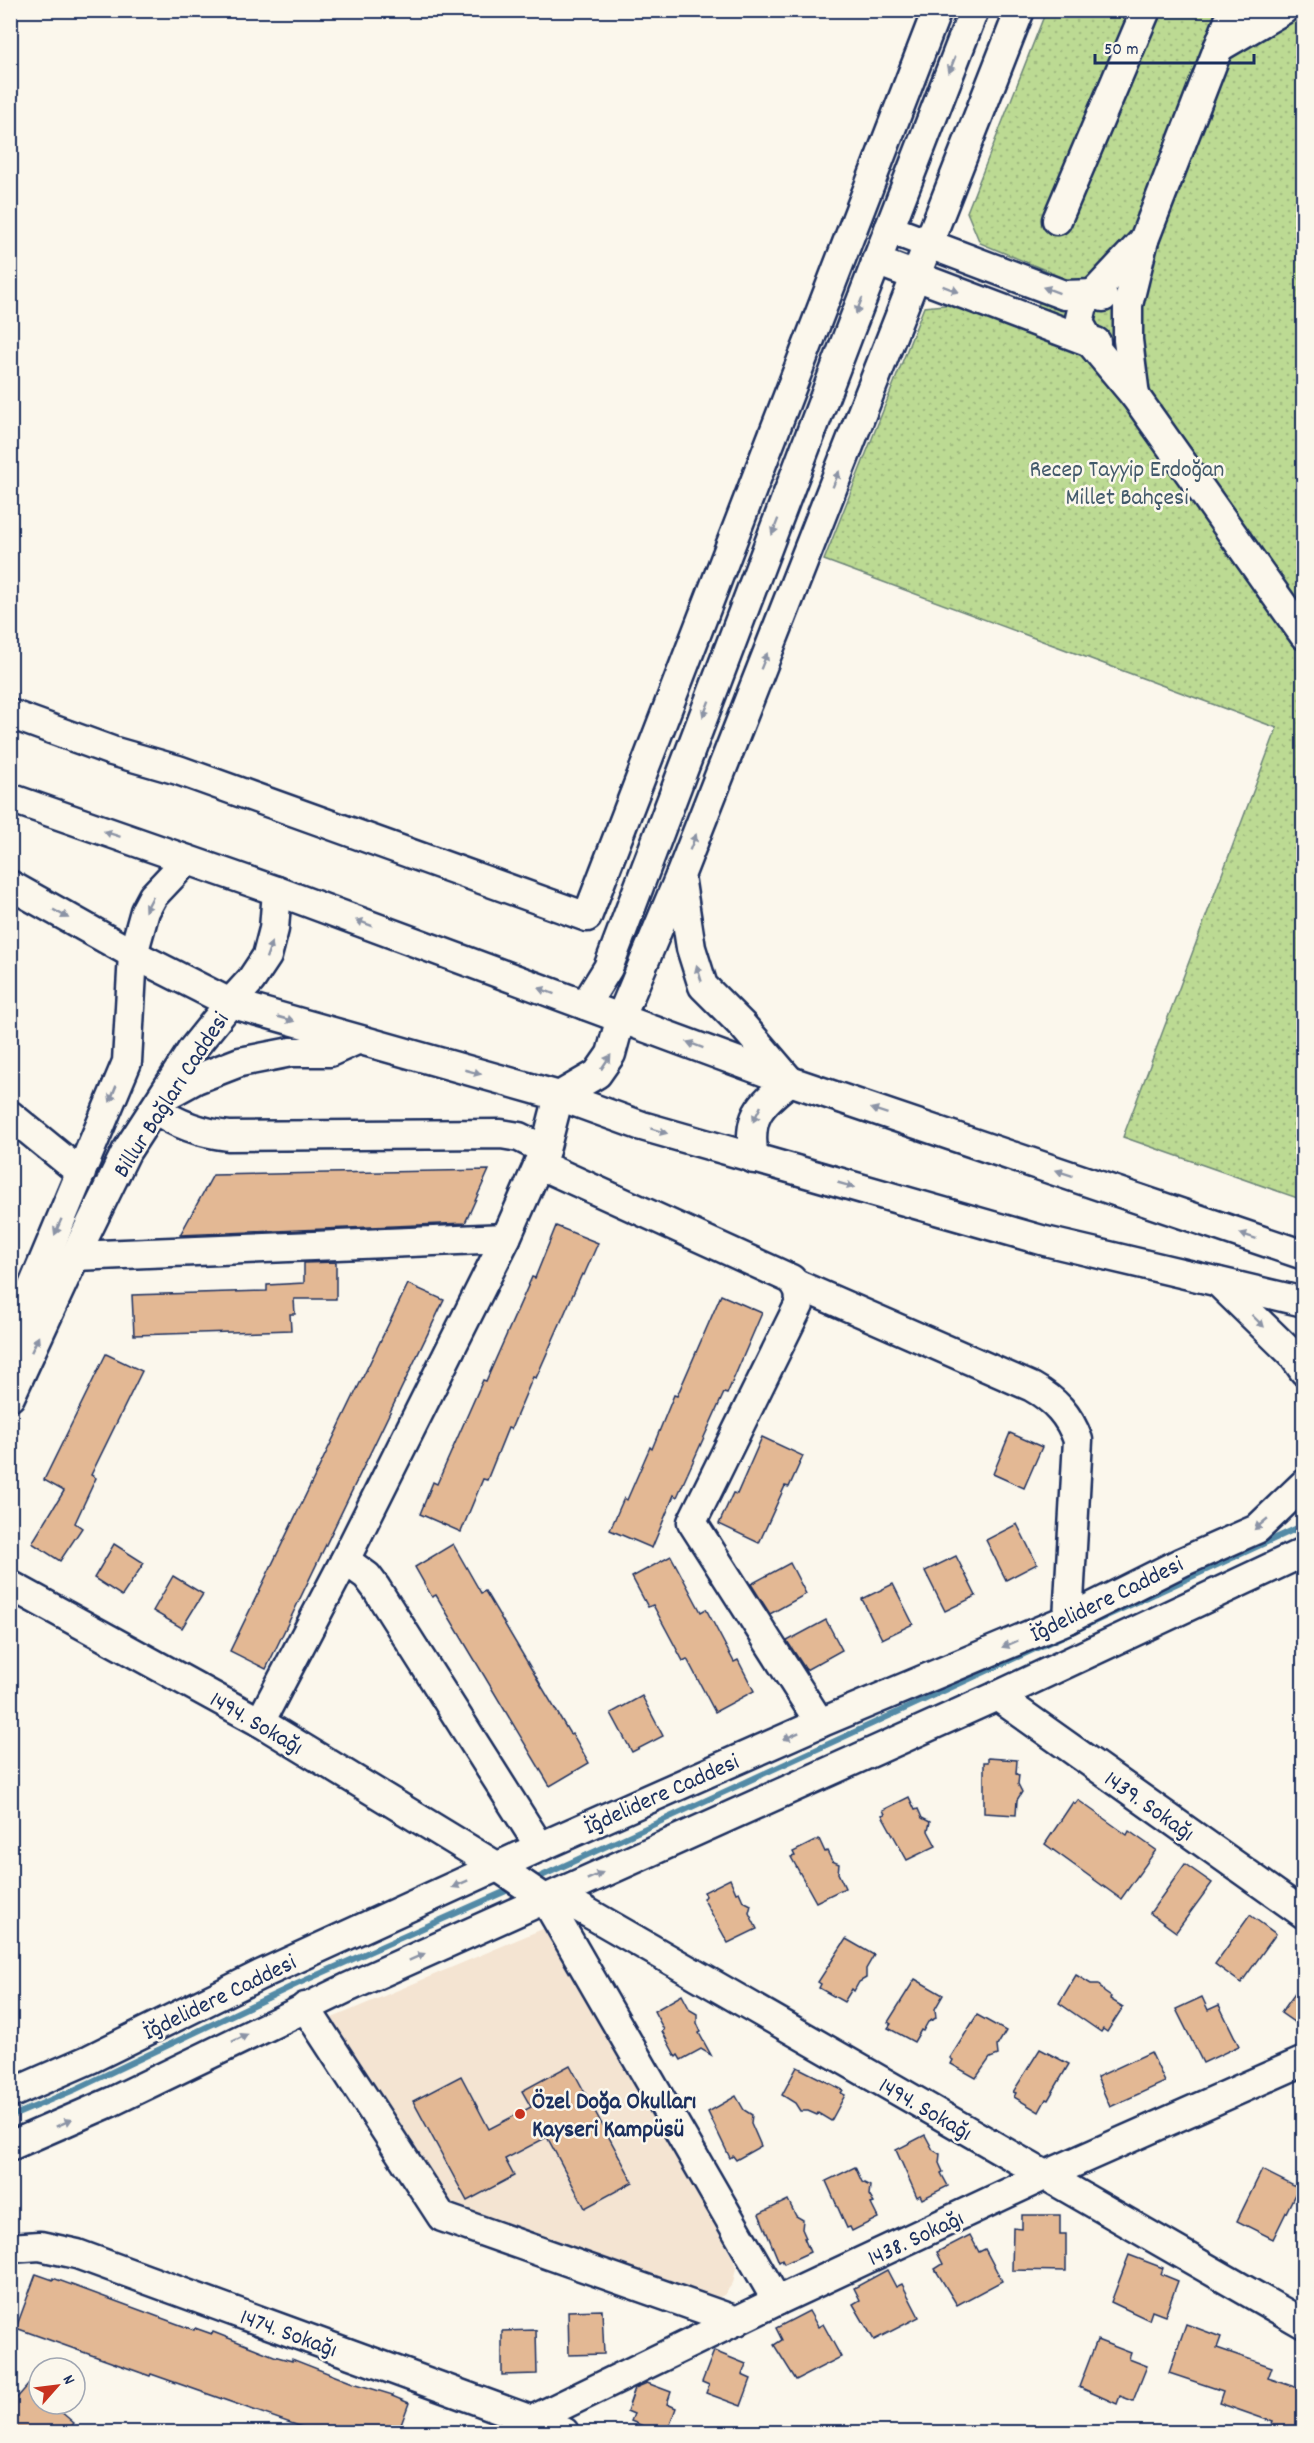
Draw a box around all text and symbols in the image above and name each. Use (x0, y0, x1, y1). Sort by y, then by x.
scale bar (1095, 27, 1254, 65)
text: 50 m (1104, 38, 1139, 63)
one-way arrow (947, 56, 957, 74)
one-way arrow (942, 284, 960, 294)
one-way arrow (1042, 285, 1060, 295)
one-way arrow (854, 297, 864, 315)
park label: Recep Tayyip Erdoğan Millet Bahçesi (1030, 454, 1224, 516)
one-way arrow (831, 470, 841, 488)
one-way arrow (770, 518, 779, 536)
one-way arrow (760, 652, 770, 670)
one-way arrow (701, 701, 711, 719)
one-way arrow (103, 828, 121, 838)
one-way arrow (689, 833, 698, 851)
one-way arrow (144, 895, 154, 913)
one-way arrow (53, 909, 70, 919)
one-way arrow (354, 918, 372, 928)
one-way arrow (264, 941, 274, 959)
one-way arrow (694, 964, 703, 982)
one-way arrow (537, 985, 555, 995)
street label: Billur Bağları Caddesi (106, 1006, 239, 1185)
one-way arrow (277, 1015, 295, 1024)
one-way arrow (686, 1040, 704, 1050)
one-way arrow (600, 1054, 611, 1070)
one-way arrow (465, 1068, 483, 1077)
one-way arrow (108, 1085, 118, 1103)
one-way arrow (753, 1105, 762, 1122)
one-way arrow (870, 1105, 888, 1115)
one-way arrow (650, 1127, 668, 1136)
one-way arrow (1055, 1167, 1073, 1177)
one-way arrow (837, 1181, 855, 1190)
one-way arrow (53, 1218, 62, 1236)
one-way arrow (1239, 1231, 1257, 1240)
one-way arrow (1251, 1314, 1266, 1328)
one-way arrow (30, 1335, 39, 1352)
one-way arrow (1253, 1518, 1269, 1531)
street label: İğdelidere Caddesi (1025, 1549, 1190, 1652)
one-way arrow (1000, 1639, 1018, 1649)
street label: 1494. Sokağı (202, 1684, 309, 1765)
one-way arrow (782, 1731, 800, 1741)
street label: İğdelidere Caddesi (579, 1746, 745, 1845)
street label: 1439. Sokağı (1096, 1764, 1200, 1851)
one-way arrow (586, 1872, 603, 1881)
one-way arrow (451, 1880, 468, 1889)
street label: İğdelidere Caddesi (138, 1947, 303, 2050)
one-way arrow (408, 1951, 426, 1961)
one-way arrow (231, 2033, 248, 2042)
street label: 1494. Sokağı (871, 2070, 978, 2151)
place label: Özel Doğa Okulları Kayseri Kampüsü (532, 2086, 696, 2148)
marker: Özel Doğa Okulları Kayseri Kampüsü (513, 2107, 527, 2121)
one-way arrow (56, 2118, 74, 2128)
street label: 1438. Sokağı (863, 2203, 970, 2277)
street label: 1474. Sokağı (235, 2302, 341, 2368)
north arrow (27, 2356, 87, 2416)
text: N (56, 2371, 80, 2389)

